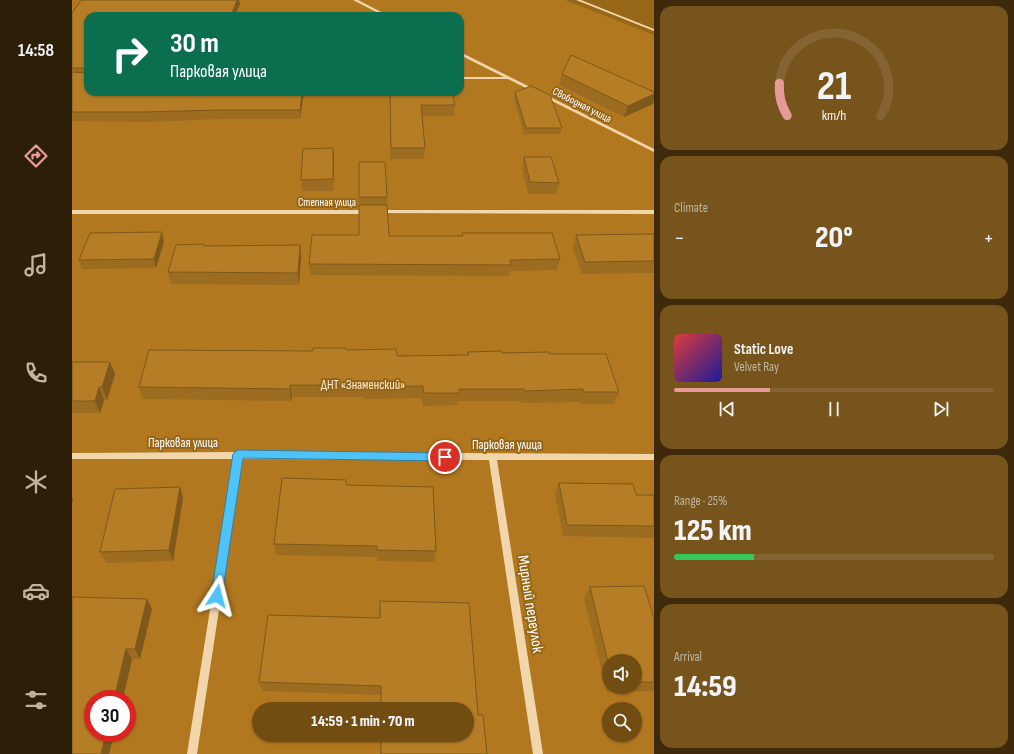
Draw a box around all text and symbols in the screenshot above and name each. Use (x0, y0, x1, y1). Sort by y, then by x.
text: 30 m (170, 27, 219, 60)
icon: right (104, 28, 156, 80)
text: 14:58 (18, 40, 54, 61)
text: Парковая улица (170, 61, 267, 82)
text: 21 (817, 62, 851, 111)
street label: Свободная улица (550, 85, 614, 125)
text: km/h (822, 106, 846, 123)
icon: directions (22, 142, 50, 170)
street label: Степная улица (298, 196, 356, 209)
text: Climate (674, 200, 708, 216)
text: 20° (815, 220, 853, 256)
text: − (674, 225, 685, 252)
text: + (983, 225, 994, 252)
icon: music (22, 251, 50, 279)
text: Static Love (734, 340, 793, 359)
icon: phone (22, 359, 50, 387)
text: Velvet Ray (734, 359, 779, 375)
park label: ДНТ «Знаменский» (321, 377, 405, 393)
icon: previous (716, 398, 738, 420)
icon: pause (823, 398, 845, 420)
icon: next (930, 398, 952, 420)
street label: Парковая улица (148, 435, 218, 451)
street label: Парковая улица (472, 437, 542, 453)
pin (428, 440, 462, 474)
icon: arrive (434, 446, 456, 468)
icon: climate (22, 468, 50, 496)
text: Range · 25% (674, 493, 727, 509)
text: 125 km (674, 513, 752, 549)
street label: Мирный переулок (513, 554, 547, 655)
position arrow (196, 575, 238, 617)
icon: car (22, 577, 50, 605)
text: Arrival (674, 649, 702, 665)
map controls (602, 654, 642, 742)
button: sound (602, 654, 642, 694)
text: 14:59 (674, 669, 737, 705)
icon: filters (22, 686, 50, 714)
speed limit sign: 30 (84, 690, 136, 742)
button: search (602, 702, 642, 742)
text: 14:59 · 1 min · 70 m (311, 712, 415, 731)

